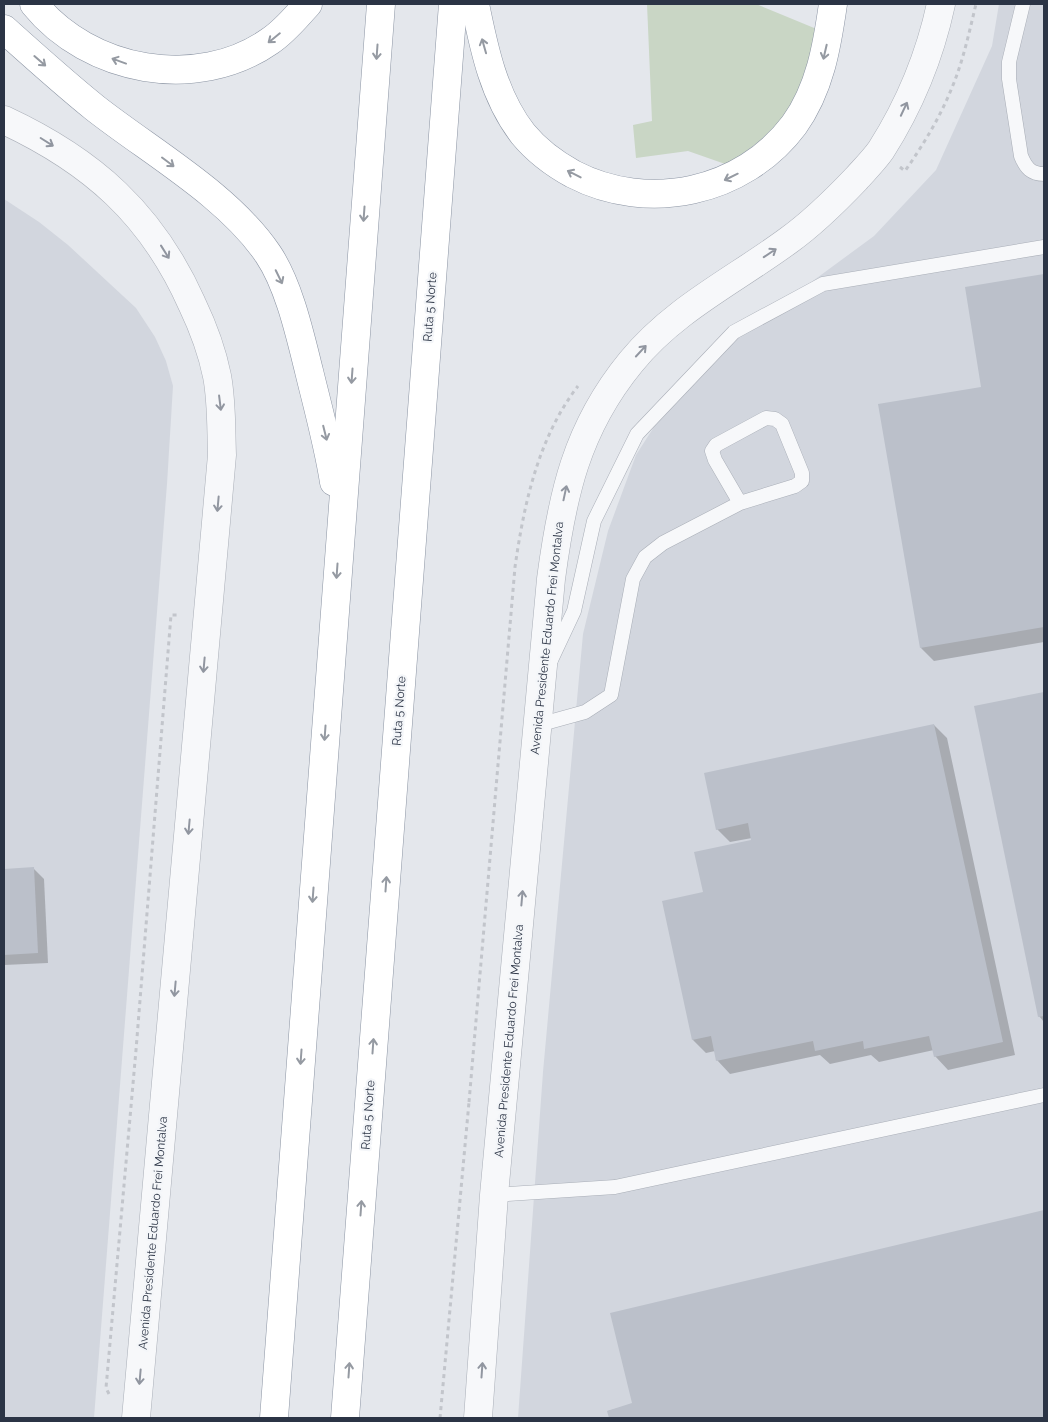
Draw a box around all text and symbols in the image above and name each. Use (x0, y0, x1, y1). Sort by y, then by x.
one-way arrow (267, 32, 280, 43)
one-way arrow (479, 39, 488, 55)
one-way arrow (820, 43, 829, 59)
one-way arrow (372, 44, 381, 60)
one-way arrow (34, 55, 47, 67)
one-way arrow (112, 56, 127, 65)
one-way arrow (899, 102, 909, 117)
one-way arrow (40, 138, 54, 148)
one-way arrow (161, 157, 175, 167)
one-way arrow (567, 169, 582, 178)
one-way arrow (723, 172, 738, 182)
one-way arrow (360, 206, 369, 222)
one-way arrow (160, 244, 170, 258)
one-way arrow (762, 248, 776, 258)
one-way arrow (275, 269, 284, 284)
street label: Ruta 5 Norte (421, 272, 439, 342)
one-way arrow (635, 345, 647, 358)
one-way arrow (347, 368, 357, 384)
one-way arrow (215, 395, 225, 411)
one-way arrow (321, 424, 330, 440)
one-way arrow (561, 485, 570, 501)
one-way arrow (213, 495, 223, 511)
street label: Avenida Presidente Eduardo Frei Montalva (528, 521, 566, 755)
one-way arrow (333, 563, 342, 579)
one-way arrow (199, 657, 208, 673)
street label: Ruta 5 Norte (390, 676, 408, 746)
one-way arrow (320, 725, 330, 741)
one-way arrow (185, 819, 194, 835)
one-way arrow (381, 876, 390, 892)
one-way arrow (308, 887, 318, 903)
one-way arrow (517, 890, 527, 906)
street label: Avenida Presidente Eduardo Frei Montalva (492, 924, 526, 1158)
one-way arrow (170, 980, 180, 996)
one-way arrow (369, 1038, 378, 1054)
one-way arrow (296, 1049, 305, 1065)
street label: Ruta 5 Norte (359, 1080, 377, 1150)
street label: Avenida Presidente Eduardo Frei Montalva (136, 1116, 170, 1350)
one-way arrow (356, 1200, 366, 1216)
one-way arrow (344, 1362, 353, 1378)
one-way arrow (477, 1362, 486, 1378)
one-way arrow (135, 1369, 144, 1385)

